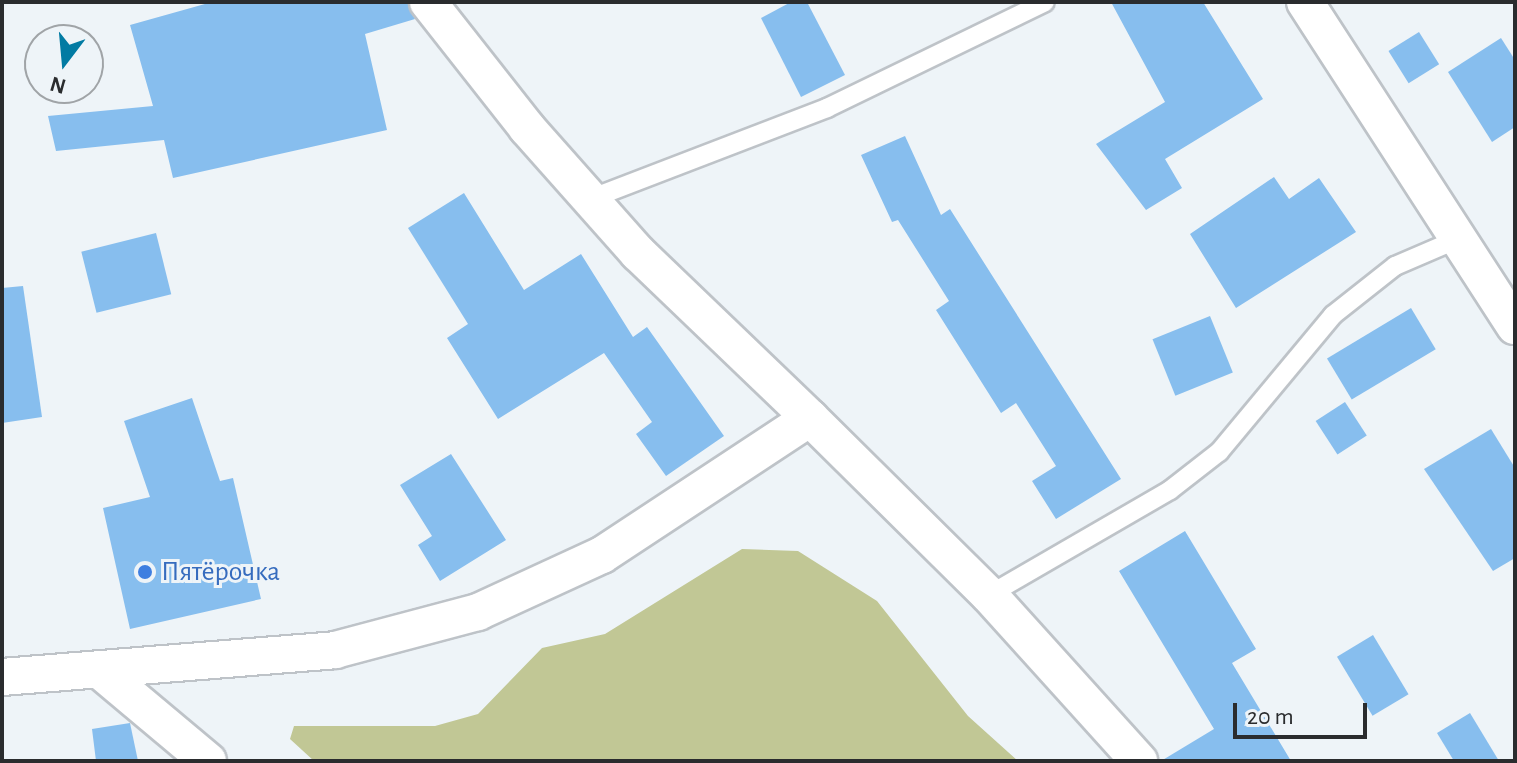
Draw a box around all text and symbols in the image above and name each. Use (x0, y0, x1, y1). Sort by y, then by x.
north arrow (24, 24, 104, 104)
text: N (48, 72, 68, 98)
place label: Пятёрочка (161, 555, 280, 589)
marker: Пятёрочка (136, 563, 154, 581)
scale bar (1237, 687, 1371, 737)
text: 20 m (1247, 705, 1294, 729)

